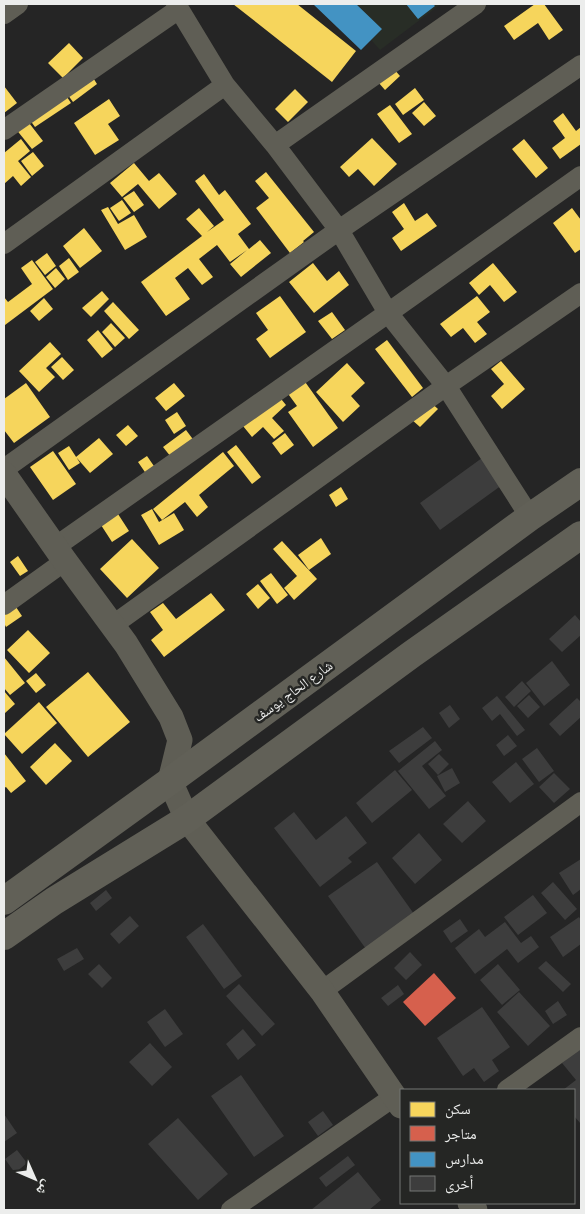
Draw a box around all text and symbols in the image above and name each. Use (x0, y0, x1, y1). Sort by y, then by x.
street label: شارع الحاج يوسف (250, 657, 337, 727)
legend (400, 1089, 575, 1204)
text: سكن (445, 1100, 471, 1119)
text: متاجر (444, 1125, 477, 1143)
text: مدارس (445, 1150, 484, 1169)
north arrow (10, 1154, 60, 1204)
text: أخرى (445, 1175, 474, 1194)
text: ش (32, 1177, 55, 1199)

